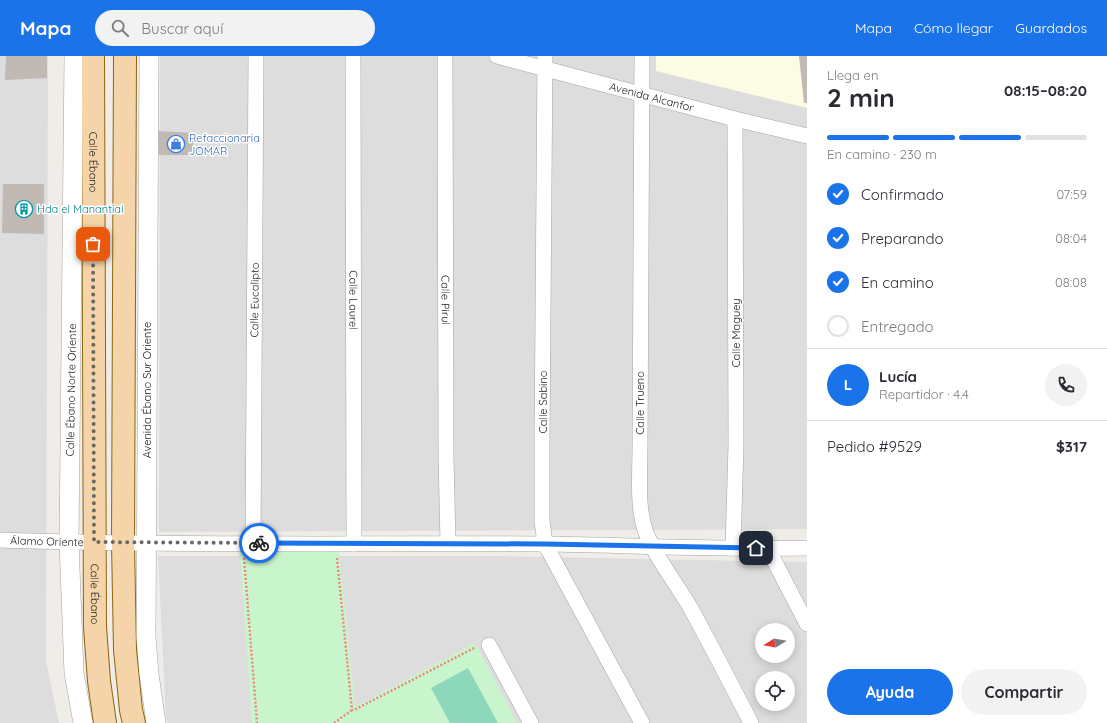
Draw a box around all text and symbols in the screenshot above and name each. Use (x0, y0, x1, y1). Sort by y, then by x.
search box (95, 10, 375, 46)
text: Mapa (20, 16, 71, 40)
icon: search (109, 17, 131, 39)
text: Buscar aquí (141, 19, 223, 38)
text: Mapa (855, 19, 892, 37)
text: Cómo llegar (914, 19, 993, 37)
text: Guardados (1015, 19, 1087, 37)
text: Llega en (827, 67, 878, 83)
street label: Avenida Alcanfor (608, 79, 696, 115)
text: 2 min (827, 81, 895, 114)
text: 08:15–08:20 (1004, 81, 1087, 100)
place label: Refaccionaria JOMAR (189, 131, 260, 158)
street label: Calle Ébano (86, 132, 100, 193)
shop icon: Refaccionaria JOMAR (166, 134, 186, 154)
text: En camino · 230 m (827, 146, 937, 162)
icon: check (827, 183, 849, 205)
text: Confirmado (861, 185, 944, 204)
text: 07:59 (1057, 186, 1087, 202)
building icon: Hda el Manantial (14, 199, 34, 219)
place label: Hda el Manantial (37, 202, 123, 216)
pin (76, 227, 110, 261)
icon: check (827, 227, 849, 249)
text: Preparando (861, 229, 944, 248)
text: 08:04 (1055, 230, 1087, 246)
icon: bag (82, 233, 104, 255)
street label: Calle Eucalipto (247, 262, 262, 337)
street label: Calle Laurel (346, 270, 361, 330)
icon: check (827, 271, 849, 293)
text: En camino (861, 273, 934, 292)
text: 08:08 (1055, 274, 1087, 290)
street label: Calle Pirul (439, 275, 453, 325)
street label: Calle Maguey (729, 298, 743, 368)
text: Entregado (861, 317, 934, 336)
street label: Avenida Ébano Sur Oriente (140, 322, 154, 458)
street label: Calle Ébano Norte Oriente (63, 323, 79, 457)
button: phone (1045, 364, 1087, 406)
text: Lucía (879, 367, 917, 386)
street label: Calle Sabino (536, 370, 550, 433)
street label: Calle Trueno (633, 371, 647, 435)
text: L (844, 375, 852, 394)
text: Repartidor · 4.4 (879, 386, 969, 402)
text: Pedido #9529 (827, 437, 922, 456)
text: $317 (1056, 437, 1087, 456)
courier (239, 523, 279, 563)
pin (739, 531, 773, 565)
icon: bike (248, 532, 270, 554)
street label: Álamo Oriente (10, 533, 84, 549)
icon: home (745, 537, 767, 559)
street label: Calle Ébano (88, 564, 102, 625)
north arrow (755, 623, 795, 663)
map controls (755, 623, 795, 711)
button: Ayuda (827, 669, 953, 715)
button: Compartir (961, 669, 1087, 715)
button: locate (755, 671, 795, 711)

